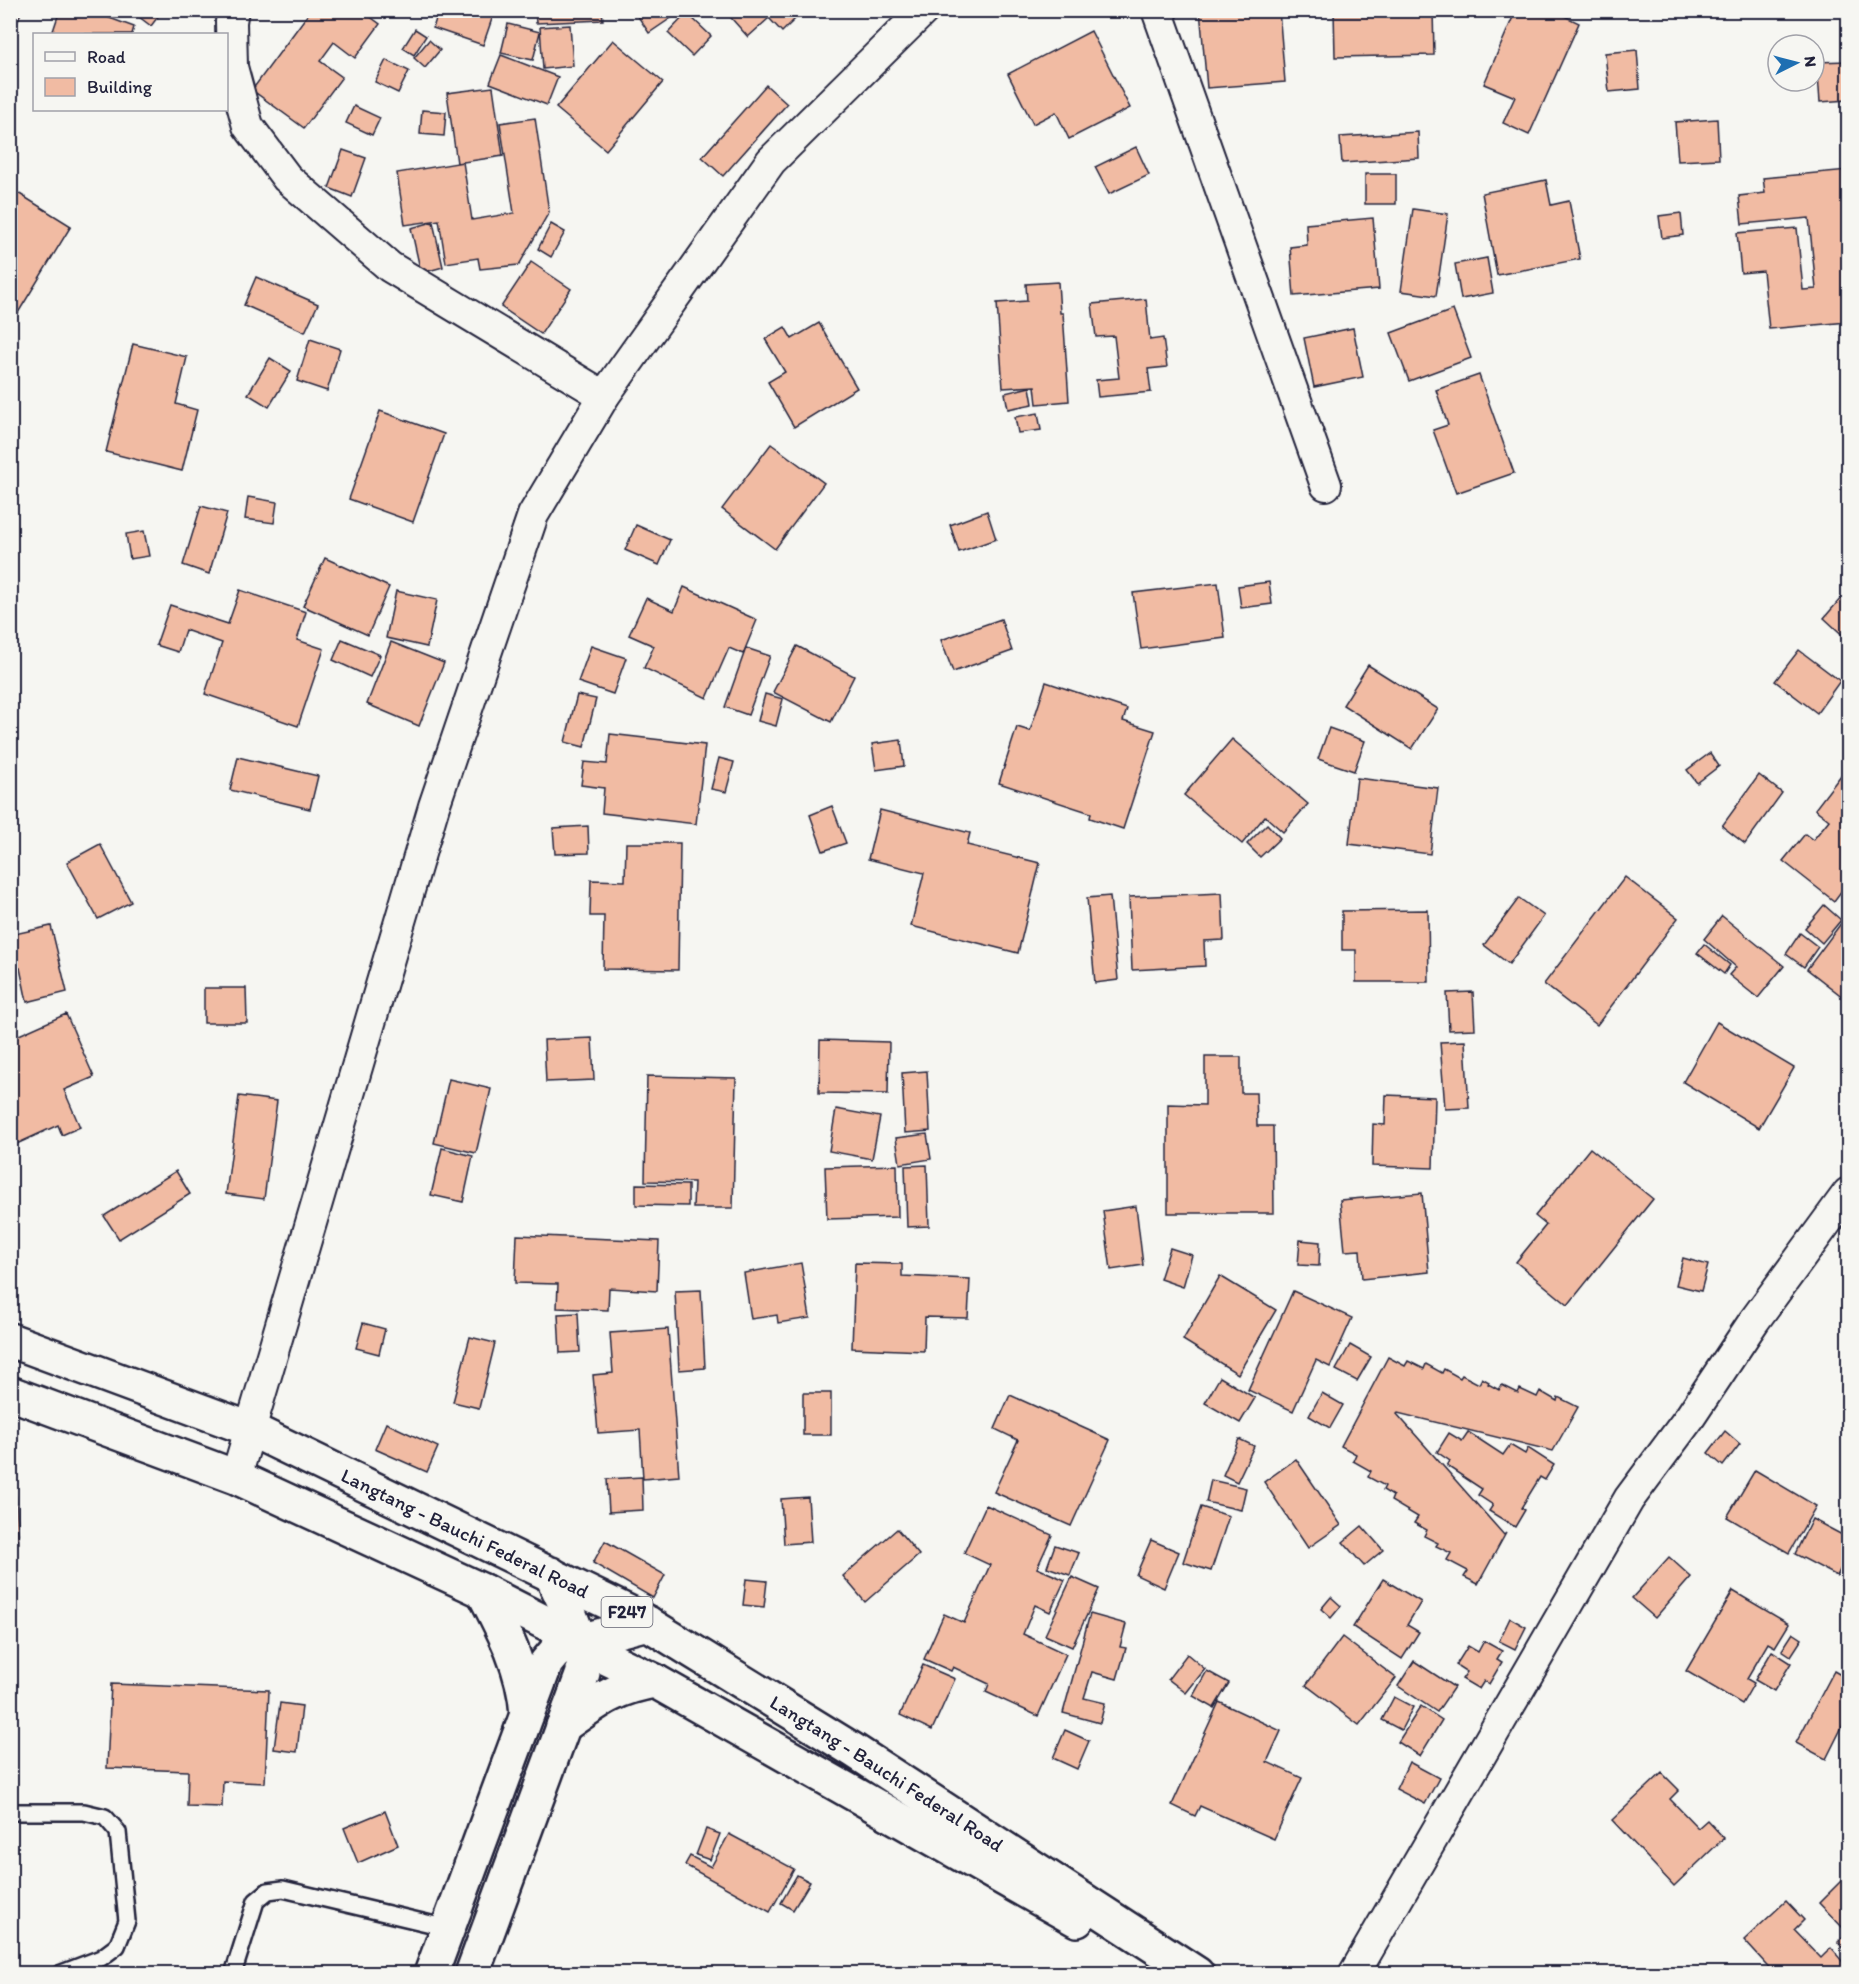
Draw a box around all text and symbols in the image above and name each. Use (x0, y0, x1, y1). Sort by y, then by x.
legend (33, 33, 228, 111)
north arrow (1766, 33, 1826, 93)
text: Road (87, 46, 126, 68)
text: N (1800, 55, 1820, 68)
text: Building (87, 76, 153, 98)
street label: Langtang - Bauchi Federal Road (337, 1463, 593, 1603)
road number: F247 (602, 1597, 652, 1627)
street label: Langtang - Bauchi Federal Road (766, 1690, 1008, 1857)

